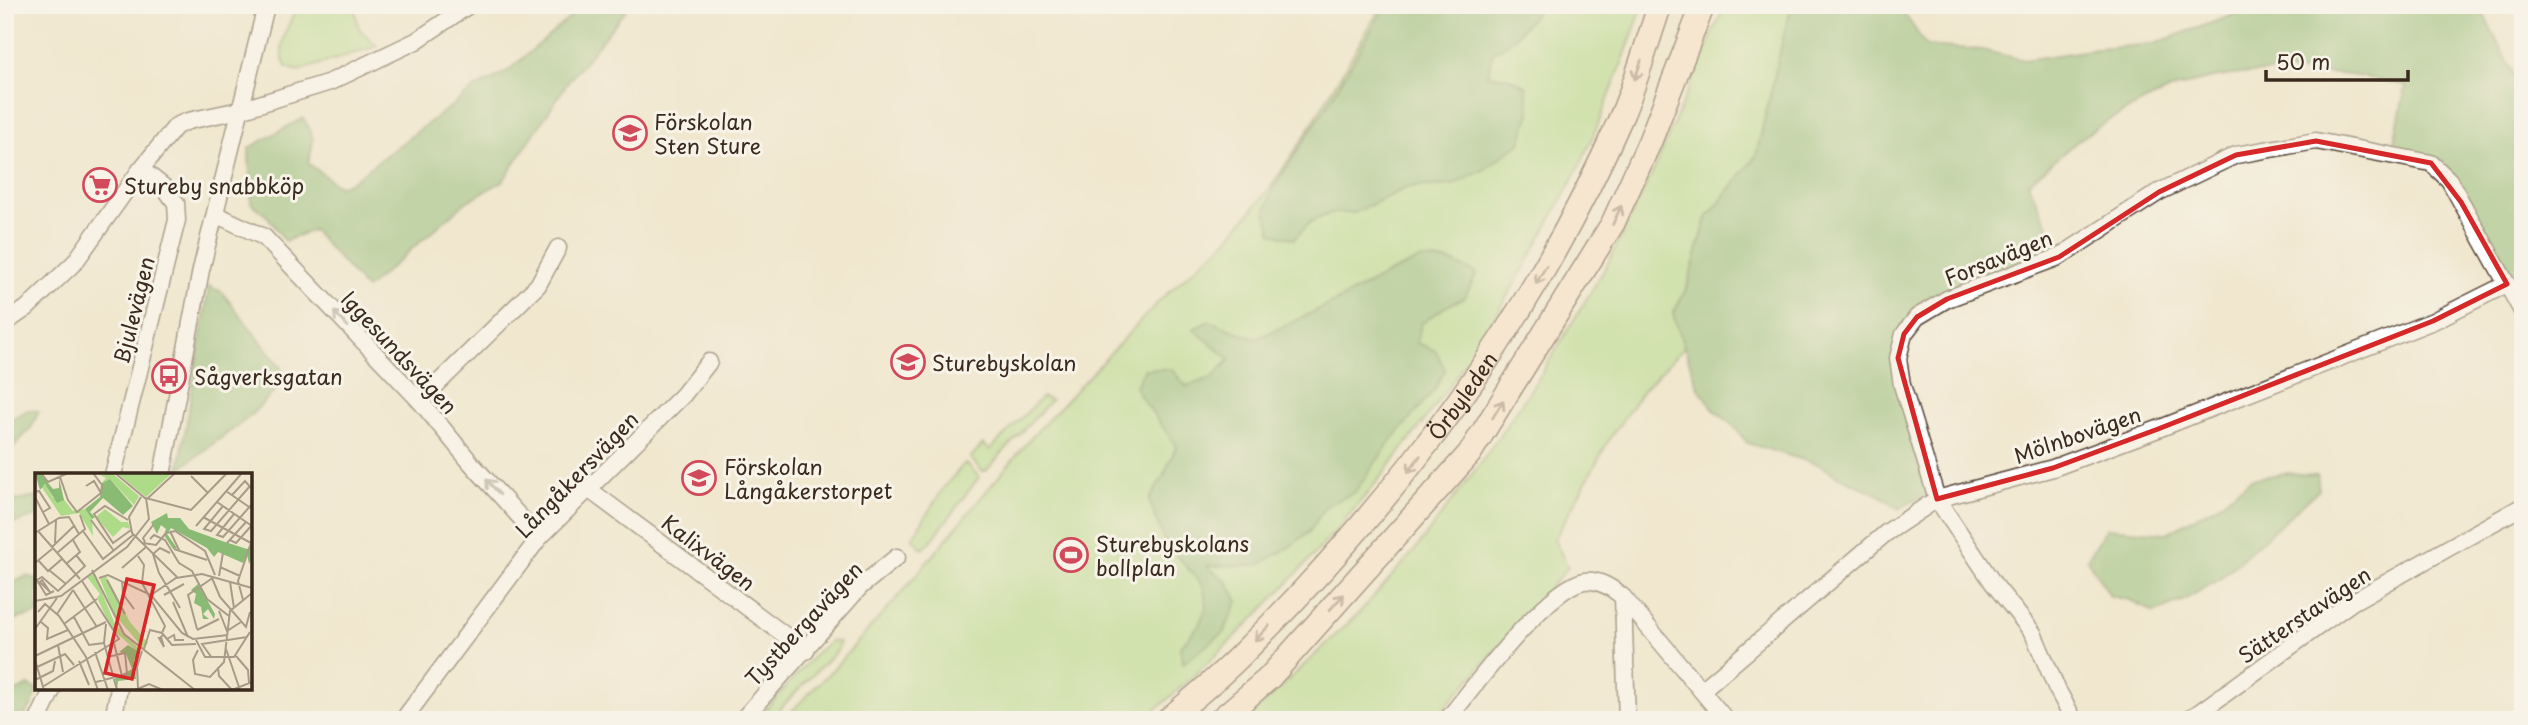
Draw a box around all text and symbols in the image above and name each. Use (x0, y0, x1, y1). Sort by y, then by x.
scale bar (2266, 38, 2407, 82)
text: 50 m (2276, 45, 2330, 77)
one-way arrow (1631, 58, 1643, 80)
place label: Förskolan Sten Sture (654, 105, 761, 161)
school or university icon: Förskolan Sten Sture (611, 114, 649, 152)
supermarket icon: Stureby snabbköp (81, 166, 119, 204)
place label: Stureby snabbköp (124, 169, 304, 201)
one-way arrow (1610, 205, 1624, 226)
street label: Forsavägen (1939, 221, 2057, 293)
street label: Bjulevägen (104, 253, 162, 367)
one-way arrow (1534, 264, 1547, 285)
street label: Iggesundsvägen (334, 283, 466, 421)
one-way arrow (332, 311, 349, 328)
school or university icon: Sturebyskolan (889, 343, 927, 381)
street label: Örbyleden (1419, 345, 1504, 446)
place label: Sturebyskolan (932, 346, 1076, 378)
bus stop icon: Sågverksgatan (150, 357, 188, 395)
place label: Sågverksgatan (194, 360, 343, 392)
street label: Mölnbovägen (2009, 397, 2145, 471)
one-way arrow (1490, 400, 1505, 419)
street label: Långåkersvägen (507, 403, 645, 545)
place label: Förskolan Långåkerstorpet (724, 450, 892, 506)
one-way arrow (1406, 454, 1421, 472)
school or university icon: Förskolan Långåkerstorpet (680, 459, 718, 497)
inset map (35, 473, 252, 690)
one-way arrow (485, 478, 501, 496)
street label: Kalixvägen (655, 506, 763, 598)
place label: Sturebyskolans bollplan (1096, 527, 1249, 583)
sports icon: Sturebyskolans bollplan (1052, 536, 1090, 574)
street label: Tystbergavägen (737, 554, 869, 692)
street label: Sätterstavägen (2231, 558, 2377, 670)
one-way arrow (1328, 594, 1345, 611)
one-way arrow (1254, 624, 1271, 641)

